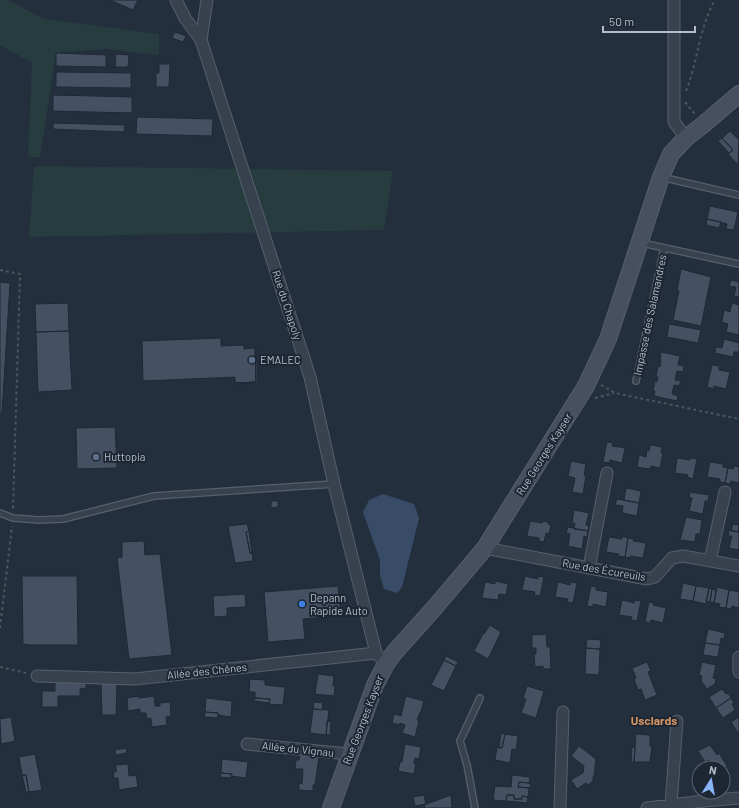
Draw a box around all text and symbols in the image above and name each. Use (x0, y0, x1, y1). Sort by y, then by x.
scale bar (603, 8, 695, 34)
text: 50 m (609, 14, 634, 28)
street label: Impasse des Salamandres (630, 253, 669, 376)
street label: Rue du Chapoly (270, 268, 305, 341)
place label: EMALEC (260, 353, 301, 366)
marker: EMALEC (247, 355, 257, 365)
street label: Rue Georges Kayser (513, 410, 574, 497)
place label: Huttopia (104, 450, 145, 463)
marker: Huttopia (91, 452, 101, 462)
street label: Rue des Écureuils (561, 556, 647, 583)
place label: Depann Rapide Auto (310, 591, 368, 617)
marker: Depann Rapide Auto (297, 599, 307, 609)
street label: Allée des Chênes (166, 660, 248, 681)
street label: Rue Georges Kayser (340, 673, 386, 766)
district label: Usclards (631, 713, 677, 727)
street label: Allée du Vignau (261, 738, 335, 759)
north arrow (691, 760, 731, 800)
text: N (708, 763, 718, 777)

